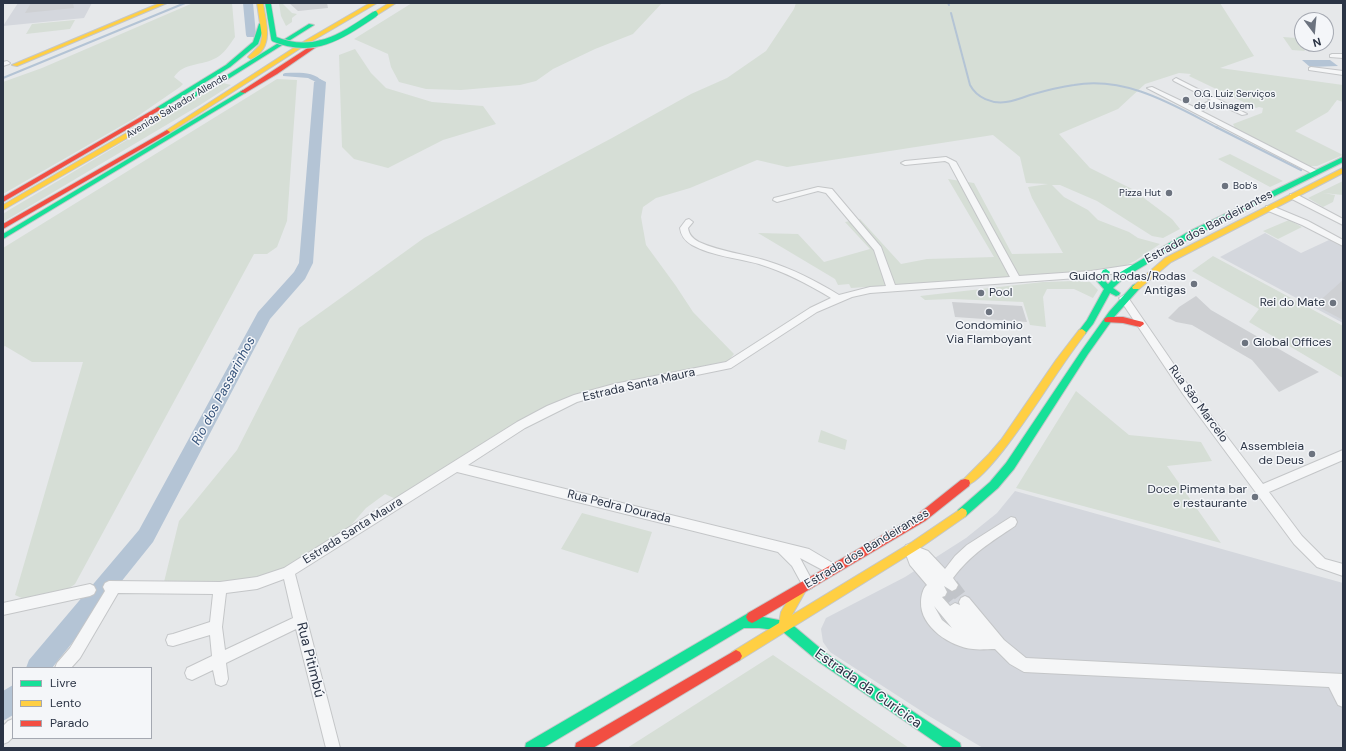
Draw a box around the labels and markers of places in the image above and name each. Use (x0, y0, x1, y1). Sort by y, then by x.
place label: O.G. Luiz Serviços de Usinagem (1194, 88, 1275, 112)
marker: O.G. Luiz Serviços de Usinagem (1181, 95, 1191, 105)
place label: Bob's (1233, 180, 1257, 192)
marker: Bob's (1220, 181, 1230, 191)
place label: Pizza Hut (1119, 187, 1161, 199)
marker: Pizza Hut (1164, 188, 1174, 198)
place label: Guidon Rodas/Rodas Antigas (1069, 270, 1186, 298)
marker: Guidon Rodas/Rodas Antigas (1189, 279, 1199, 289)
place label: Pool (989, 286, 1013, 300)
marker: Pool (976, 288, 986, 298)
place label: Rei do Mate (1260, 296, 1325, 310)
marker: Rei do Mate (1328, 298, 1338, 308)
marker: Condominio Via Flamboyant (984, 307, 994, 317)
place label: Condominio Via Flamboyant (946, 319, 1032, 347)
place label: Global Offices (1253, 336, 1332, 350)
marker: Global Offices (1240, 338, 1250, 348)
place label: Assembleia de Deus (1240, 440, 1304, 468)
marker: Assembleia de Deus (1307, 449, 1317, 459)
place label: Doce Pimenta bar e restaurante (1148, 483, 1247, 511)
marker: Doce Pimenta bar e restaurante (1250, 492, 1260, 502)

